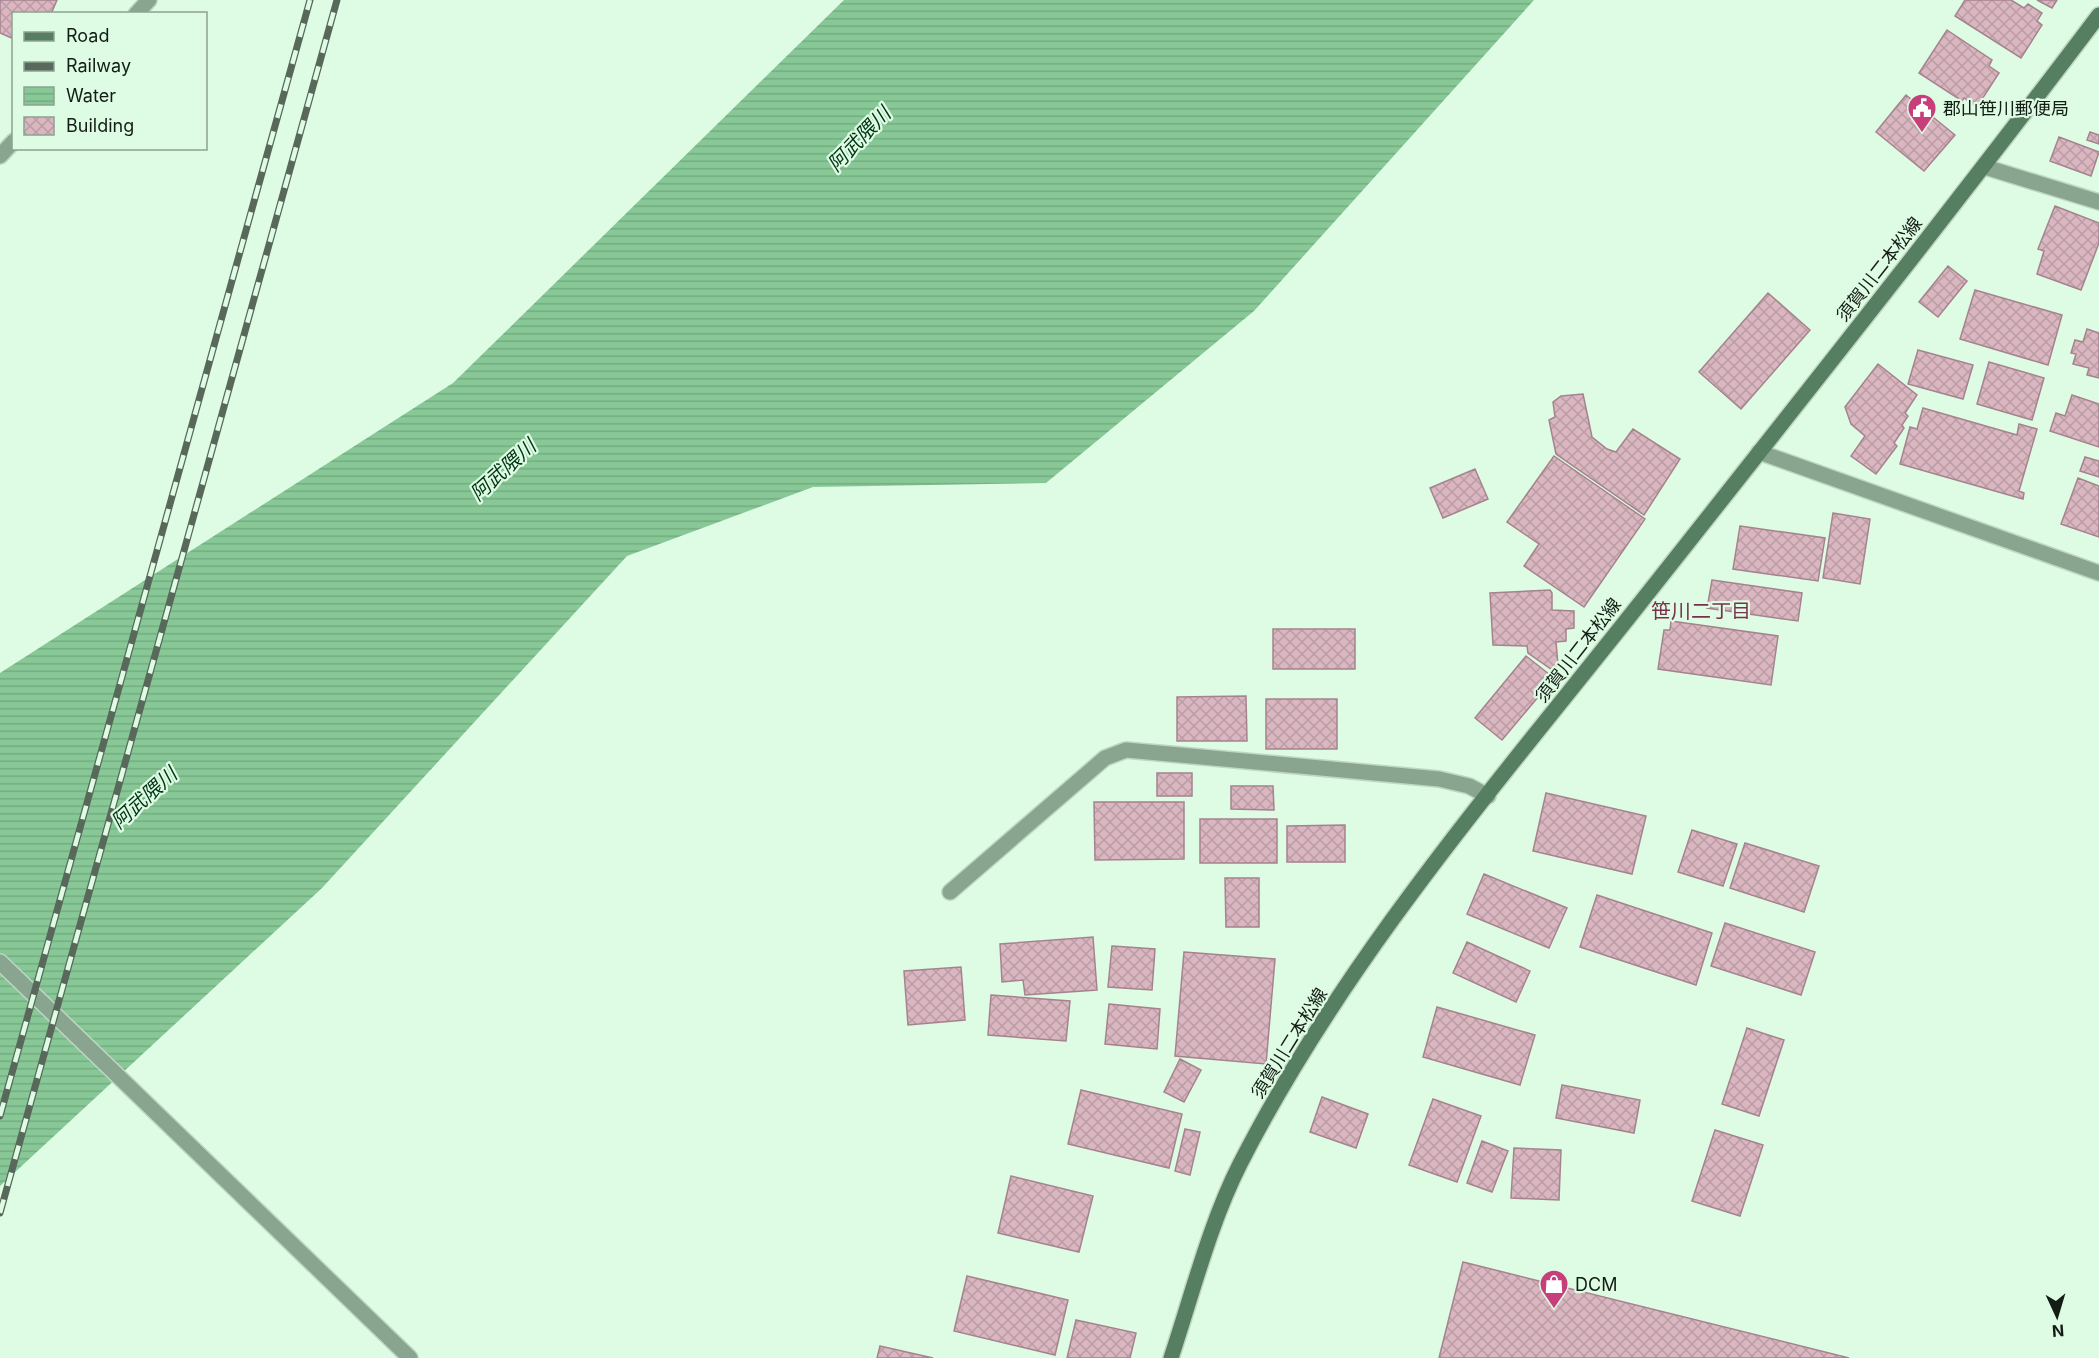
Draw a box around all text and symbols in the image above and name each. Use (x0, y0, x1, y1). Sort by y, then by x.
legend (12, 12, 207, 150)
text: Road (66, 25, 109, 46)
text: Railway (66, 55, 131, 76)
text: Water (66, 85, 116, 106)
public building icon: 郡山笹川郵便局 (1906, 92, 1938, 134)
place label: 郡山笹川郵便局 (1943, 98, 2069, 119)
water label: 阿武隈川 (823, 100, 897, 176)
text: Building (66, 115, 134, 136)
street label: 須賀川二本松線 (1832, 213, 1926, 325)
water label: 阿武隈川 (465, 433, 542, 506)
street label: 須賀川二本松線 (1531, 594, 1625, 706)
district label: 笹川二丁目 (1651, 599, 1751, 623)
water label: 阿武隈川 (106, 761, 183, 834)
street label: 須賀川二本松線 (1247, 984, 1331, 1102)
shop icon: DCM (1538, 1268, 1570, 1310)
place label: DCM (1575, 1274, 1617, 1295)
north arrow (2027, 1286, 2087, 1346)
text: N (2051, 1321, 2065, 1341)

